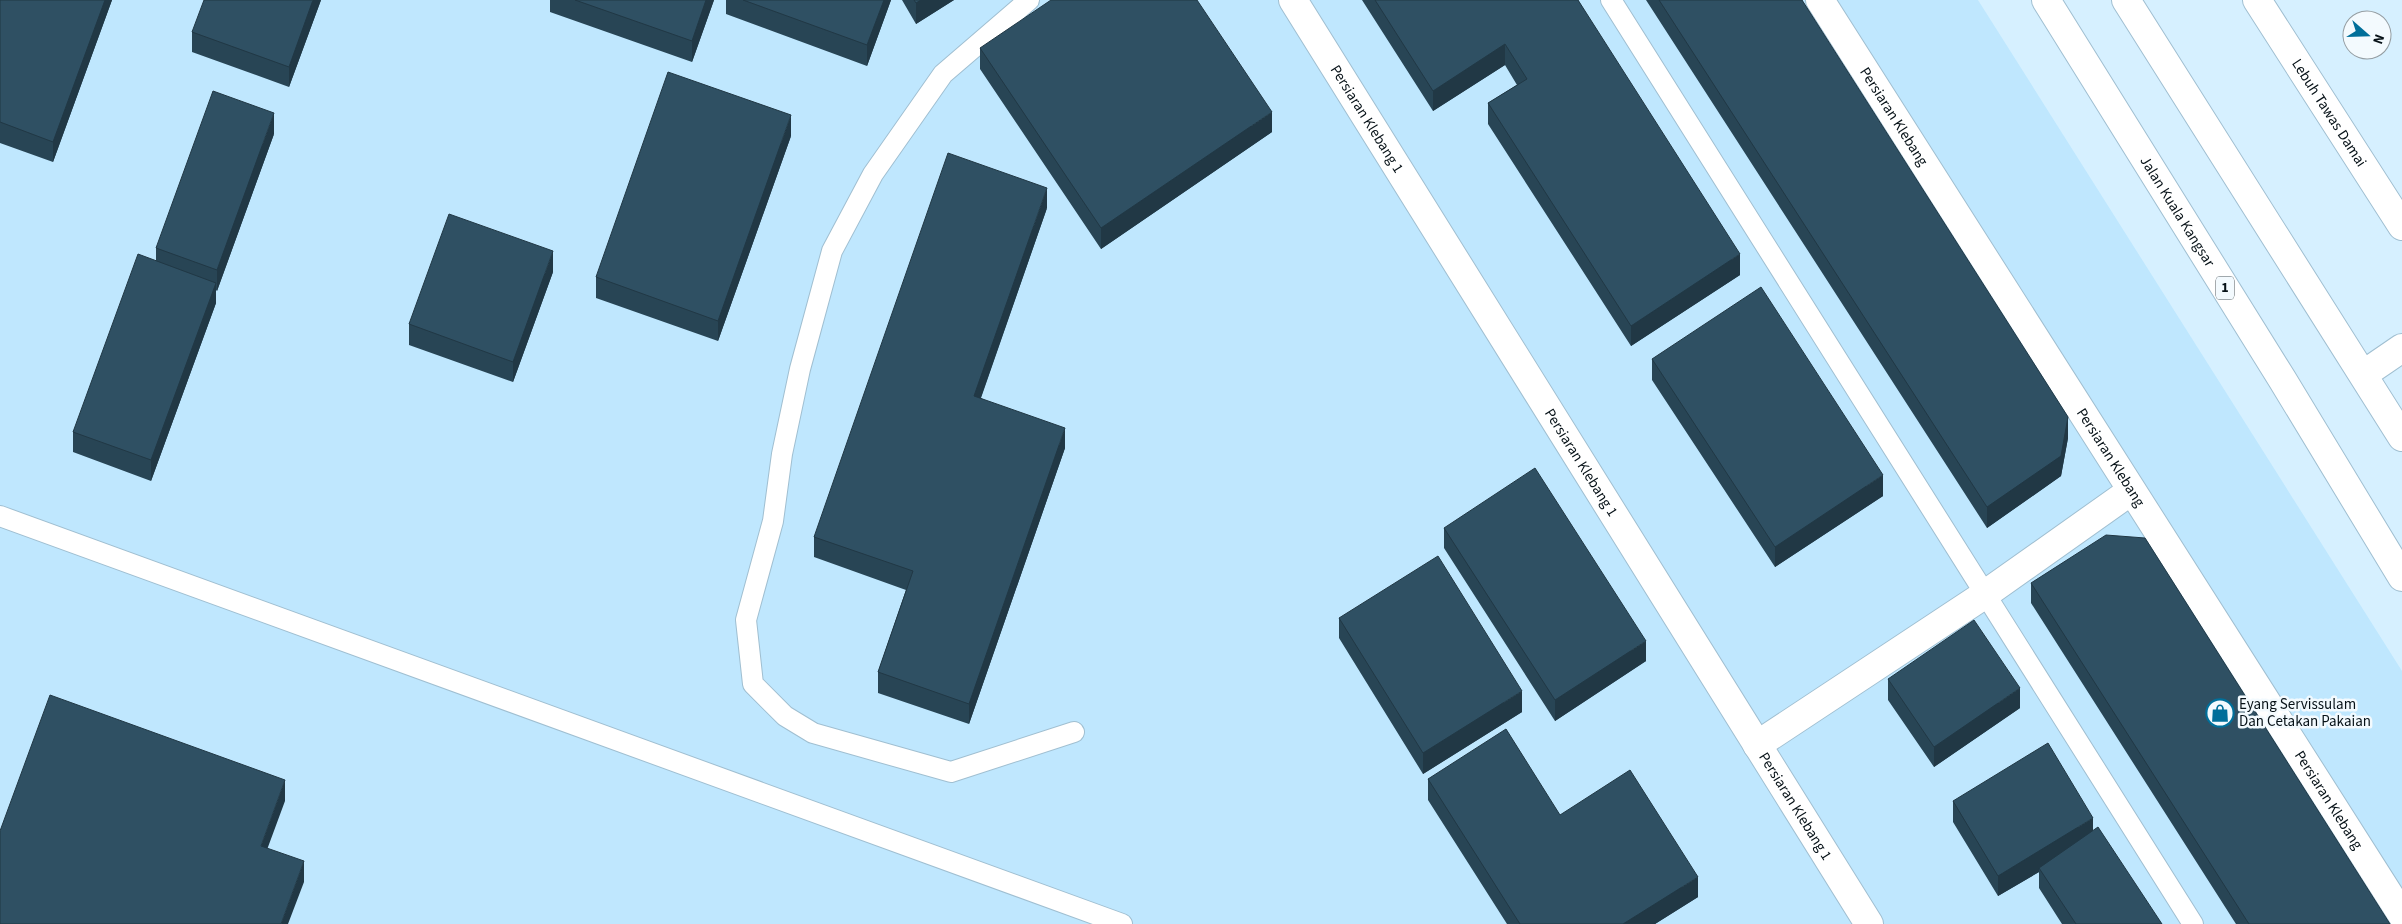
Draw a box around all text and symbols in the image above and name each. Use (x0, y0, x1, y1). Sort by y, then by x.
north arrow (2342, 10, 2392, 60)
text: N (2367, 31, 2389, 47)
street label: Lebuh Tawas Damai (2287, 55, 2372, 171)
street label: Persiaran Klebang 1 (1325, 61, 1409, 177)
street label: Persiaran Klebang (1855, 63, 1934, 170)
street label: Jalan Kuala Kangsar (2135, 152, 2221, 272)
road number: 1 (2216, 276, 2234, 300)
street label: Persiaran Klebang 1 (1540, 404, 1623, 521)
street label: Persiaran Klebang (2072, 404, 2150, 511)
place label: Eyang Servissulam Dan Cetakan Pakaian (2239, 694, 2371, 732)
shop icon: Eyang Servissulam Dan Cetakan Pakaian (2205, 698, 2235, 728)
street label: Persiaran Klebang (2290, 746, 2368, 854)
street label: Persiaran Klebang 1 (1754, 748, 1837, 864)

